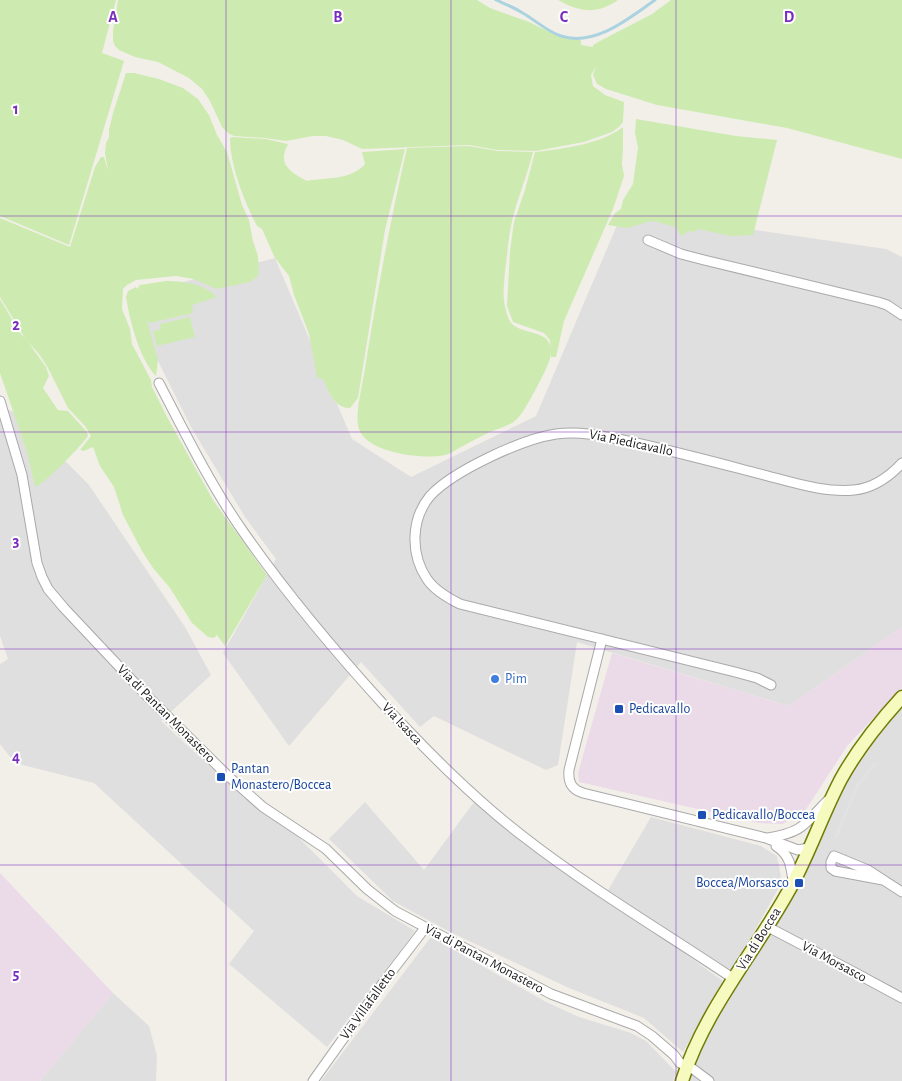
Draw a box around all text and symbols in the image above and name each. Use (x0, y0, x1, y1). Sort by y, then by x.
text: A (108, 9, 118, 25)
text: B (333, 9, 343, 25)
text: C (560, 9, 569, 25)
text: D (784, 9, 795, 25)
text: 1 (13, 101, 19, 117)
text: 2 (12, 317, 20, 333)
street label: Via Piedicavallo (588, 427, 674, 459)
text: 3 (13, 533, 20, 549)
street label: Via di Pantan Monastero (114, 662, 218, 766)
place label: Pim (505, 672, 527, 686)
marker: Pim (489, 673, 501, 685)
street label: Via Isasca (379, 700, 425, 748)
place label: Pedicavallo (629, 702, 690, 716)
marker: Pedicavallo (613, 703, 625, 715)
text: 4 (12, 749, 20, 765)
place label: Pantan Monastero/Boccea (231, 762, 332, 792)
marker: Pantan Monastero/Boccea (215, 771, 227, 783)
place label: Pedicavallo/Boccea (712, 808, 816, 822)
marker: Pedicavallo/Boccea (696, 809, 708, 821)
place label: Boccea/Morsasco (696, 876, 789, 890)
marker: Boccea/Morsasco (793, 877, 805, 889)
street label: Via di Boccea (734, 905, 784, 973)
street label: Via di Pantan Monastero (422, 922, 546, 996)
street label: Via Morsasco (799, 939, 869, 985)
text: 5 (13, 966, 20, 982)
street label: Via Villafalletto (338, 966, 398, 1042)

